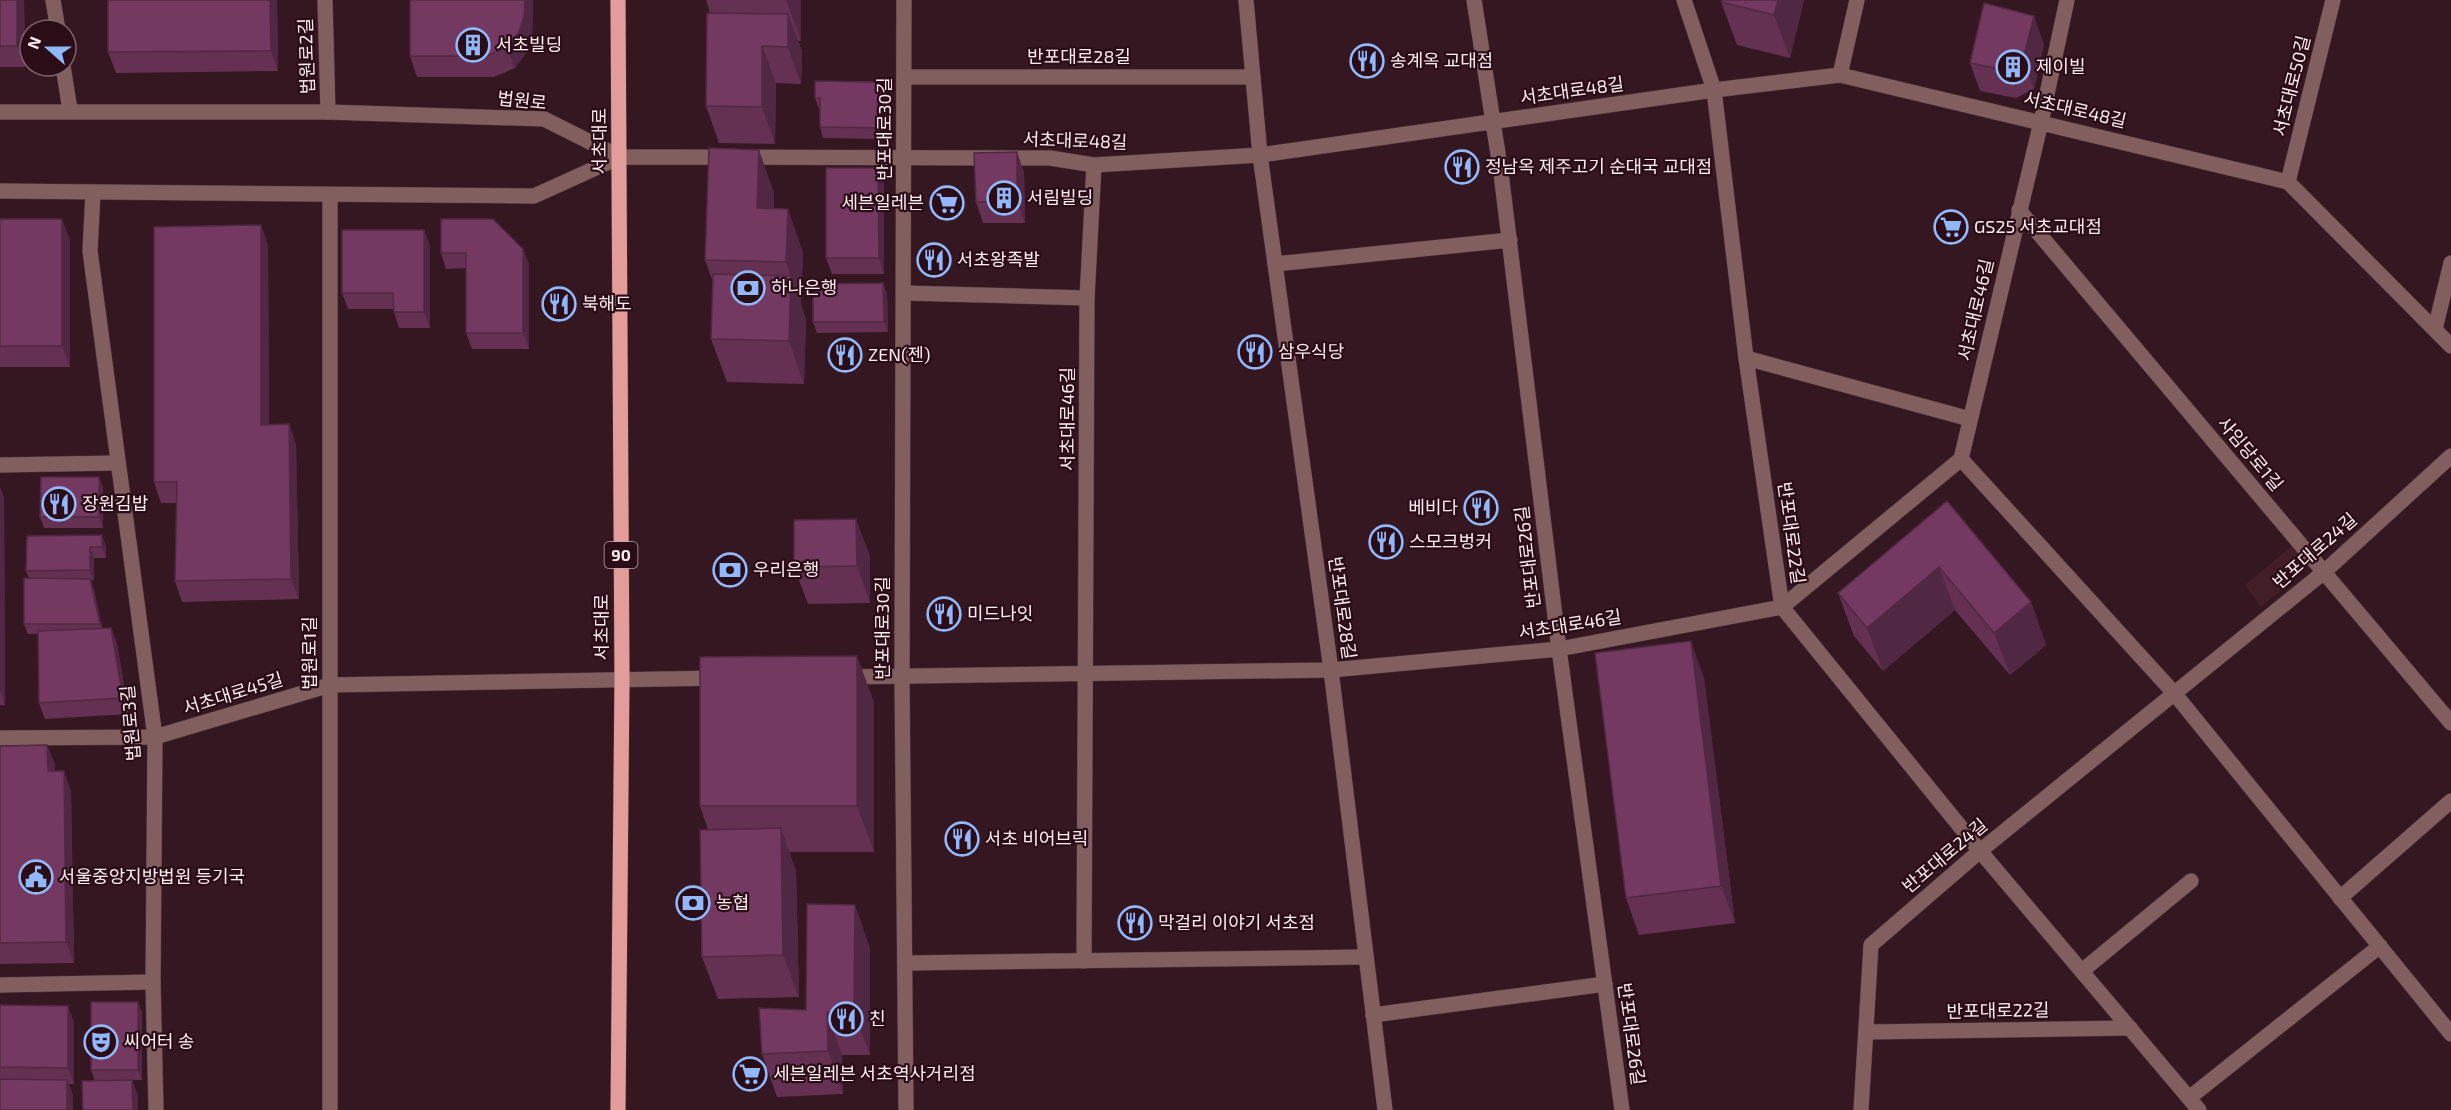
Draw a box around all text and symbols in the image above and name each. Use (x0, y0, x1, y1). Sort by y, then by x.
street label: 법원로2길 (294, 17, 318, 95)
north arrow (18, 18, 78, 78)
building icon: 서초빌딩 (455, 27, 491, 63)
place label: 서초빌딩 (496, 33, 562, 55)
street label: 서초대로50길 (2268, 33, 2314, 139)
text: N (23, 34, 44, 51)
restaurant icon: 송계옥 교대점 (1349, 43, 1385, 79)
street label: 반포대로28길 (1027, 45, 1131, 67)
place label: 송계옥 교대점 (1390, 49, 1493, 71)
building icon: 제이빌 (1995, 49, 2031, 85)
place label: 제이빌 (2036, 55, 2086, 77)
street label: 서초대로48길 (1518, 72, 1625, 108)
street label: 반포대로30길 (873, 77, 895, 181)
street label: 법원로 (496, 86, 548, 114)
street label: 서초대로48길 (2022, 87, 2129, 132)
street label: 서초대로 (588, 108, 610, 174)
street label: 서초대로48길 (1022, 127, 1128, 153)
restaurant icon: 정남옥 제주고기 순대국 교대점 (1444, 149, 1480, 185)
place label: 정남옥 제주고기 순대국 교대점 (1485, 155, 1712, 177)
building icon: 서림빌딩 (986, 180, 1022, 216)
supermarket icon: 세븐일레븐 (929, 185, 965, 221)
place label: 서림빌딩 (1027, 186, 1093, 208)
place label: 세븐일레븐 (841, 191, 924, 213)
supermarket icon: GS25 서초교대점 (1933, 209, 1969, 245)
place label: GS25 서초교대점 (1974, 215, 2102, 237)
restaurant icon: 서초왕족발 (916, 242, 952, 278)
place label: 서초왕족발 (957, 248, 1040, 270)
street label: 서초대로46길 (1953, 257, 1997, 363)
bank icon: 하나은행 (730, 270, 766, 306)
place label: 하나은행 (771, 276, 837, 298)
restaurant icon: 북해도 (541, 286, 577, 322)
place label: 북해도 (582, 292, 632, 314)
restaurant icon: 삼우식당 (1237, 334, 1273, 370)
restaurant icon: ZEN(젠) (827, 337, 863, 373)
place label: 삼우식당 (1278, 340, 1344, 362)
place label: ZEN(젠) (868, 343, 930, 365)
street label: 서초대로46길 (1056, 367, 1078, 471)
street label: 사임당로1길 (2213, 412, 2288, 495)
street label: 반포대로22길 (1774, 480, 1810, 585)
restaurant icon: 장원김밥 (41, 486, 77, 522)
restaurant icon: 베비다 (1463, 490, 1499, 526)
place label: 장원김밥 (82, 492, 148, 514)
place label: 베비다 (1408, 496, 1458, 518)
street label: 반포대로26길 (1510, 505, 1544, 610)
street label: 반포대로24길 (2268, 508, 2361, 593)
restaurant icon: 스모크벙커 (1368, 524, 1404, 560)
place label: 스모크벙커 (1409, 530, 1492, 552)
road number: 90 (604, 542, 638, 568)
bank icon: 우리은행 (712, 552, 748, 588)
street label: 반포대로28길 (1325, 555, 1361, 661)
place label: 우리은행 (753, 558, 819, 580)
street label: 반포대로30길 (871, 576, 893, 680)
street label: 서초대로 (590, 594, 612, 660)
restaurant icon: 미드나잇 (926, 596, 962, 632)
place label: 미드나잇 (967, 602, 1033, 624)
street label: 서초대로46길 (1517, 605, 1623, 643)
street label: 법원로1길 (298, 616, 320, 690)
street label: 서초대로45길 (180, 667, 285, 719)
street label: 법원로3길 (116, 684, 144, 762)
street label: 반포대로24길 (1897, 813, 1991, 897)
restaurant icon: 서초 비어브릭 (944, 821, 980, 857)
place label: 서초 비어브릭 (985, 827, 1088, 849)
public building icon: 서울중앙지방법원 등기국 (18, 859, 54, 895)
place label: 서울중앙지방법원 등기국 (59, 865, 245, 887)
bank icon: 농협 (675, 885, 711, 921)
place label: 농협 (716, 891, 749, 913)
restaurant icon: 막걸리 이야기 서초점 (1117, 905, 1153, 941)
place label: 막걸리 이야기 서초점 (1158, 911, 1315, 933)
street label: 반포대로26길 (1614, 981, 1650, 1086)
street label: 반포대로22길 (1946, 998, 2050, 1022)
restaurant icon: 친 (828, 1001, 864, 1037)
place label: 친 (869, 1007, 886, 1029)
theatre icon: 씨어터 송 (83, 1024, 119, 1060)
place label: 씨어터 송 (124, 1030, 194, 1052)
supermarket icon: 세븐일레븐 서초역사거리점 (732, 1056, 768, 1092)
place label: 세븐일레븐 서초역사거리점 (773, 1062, 976, 1084)

